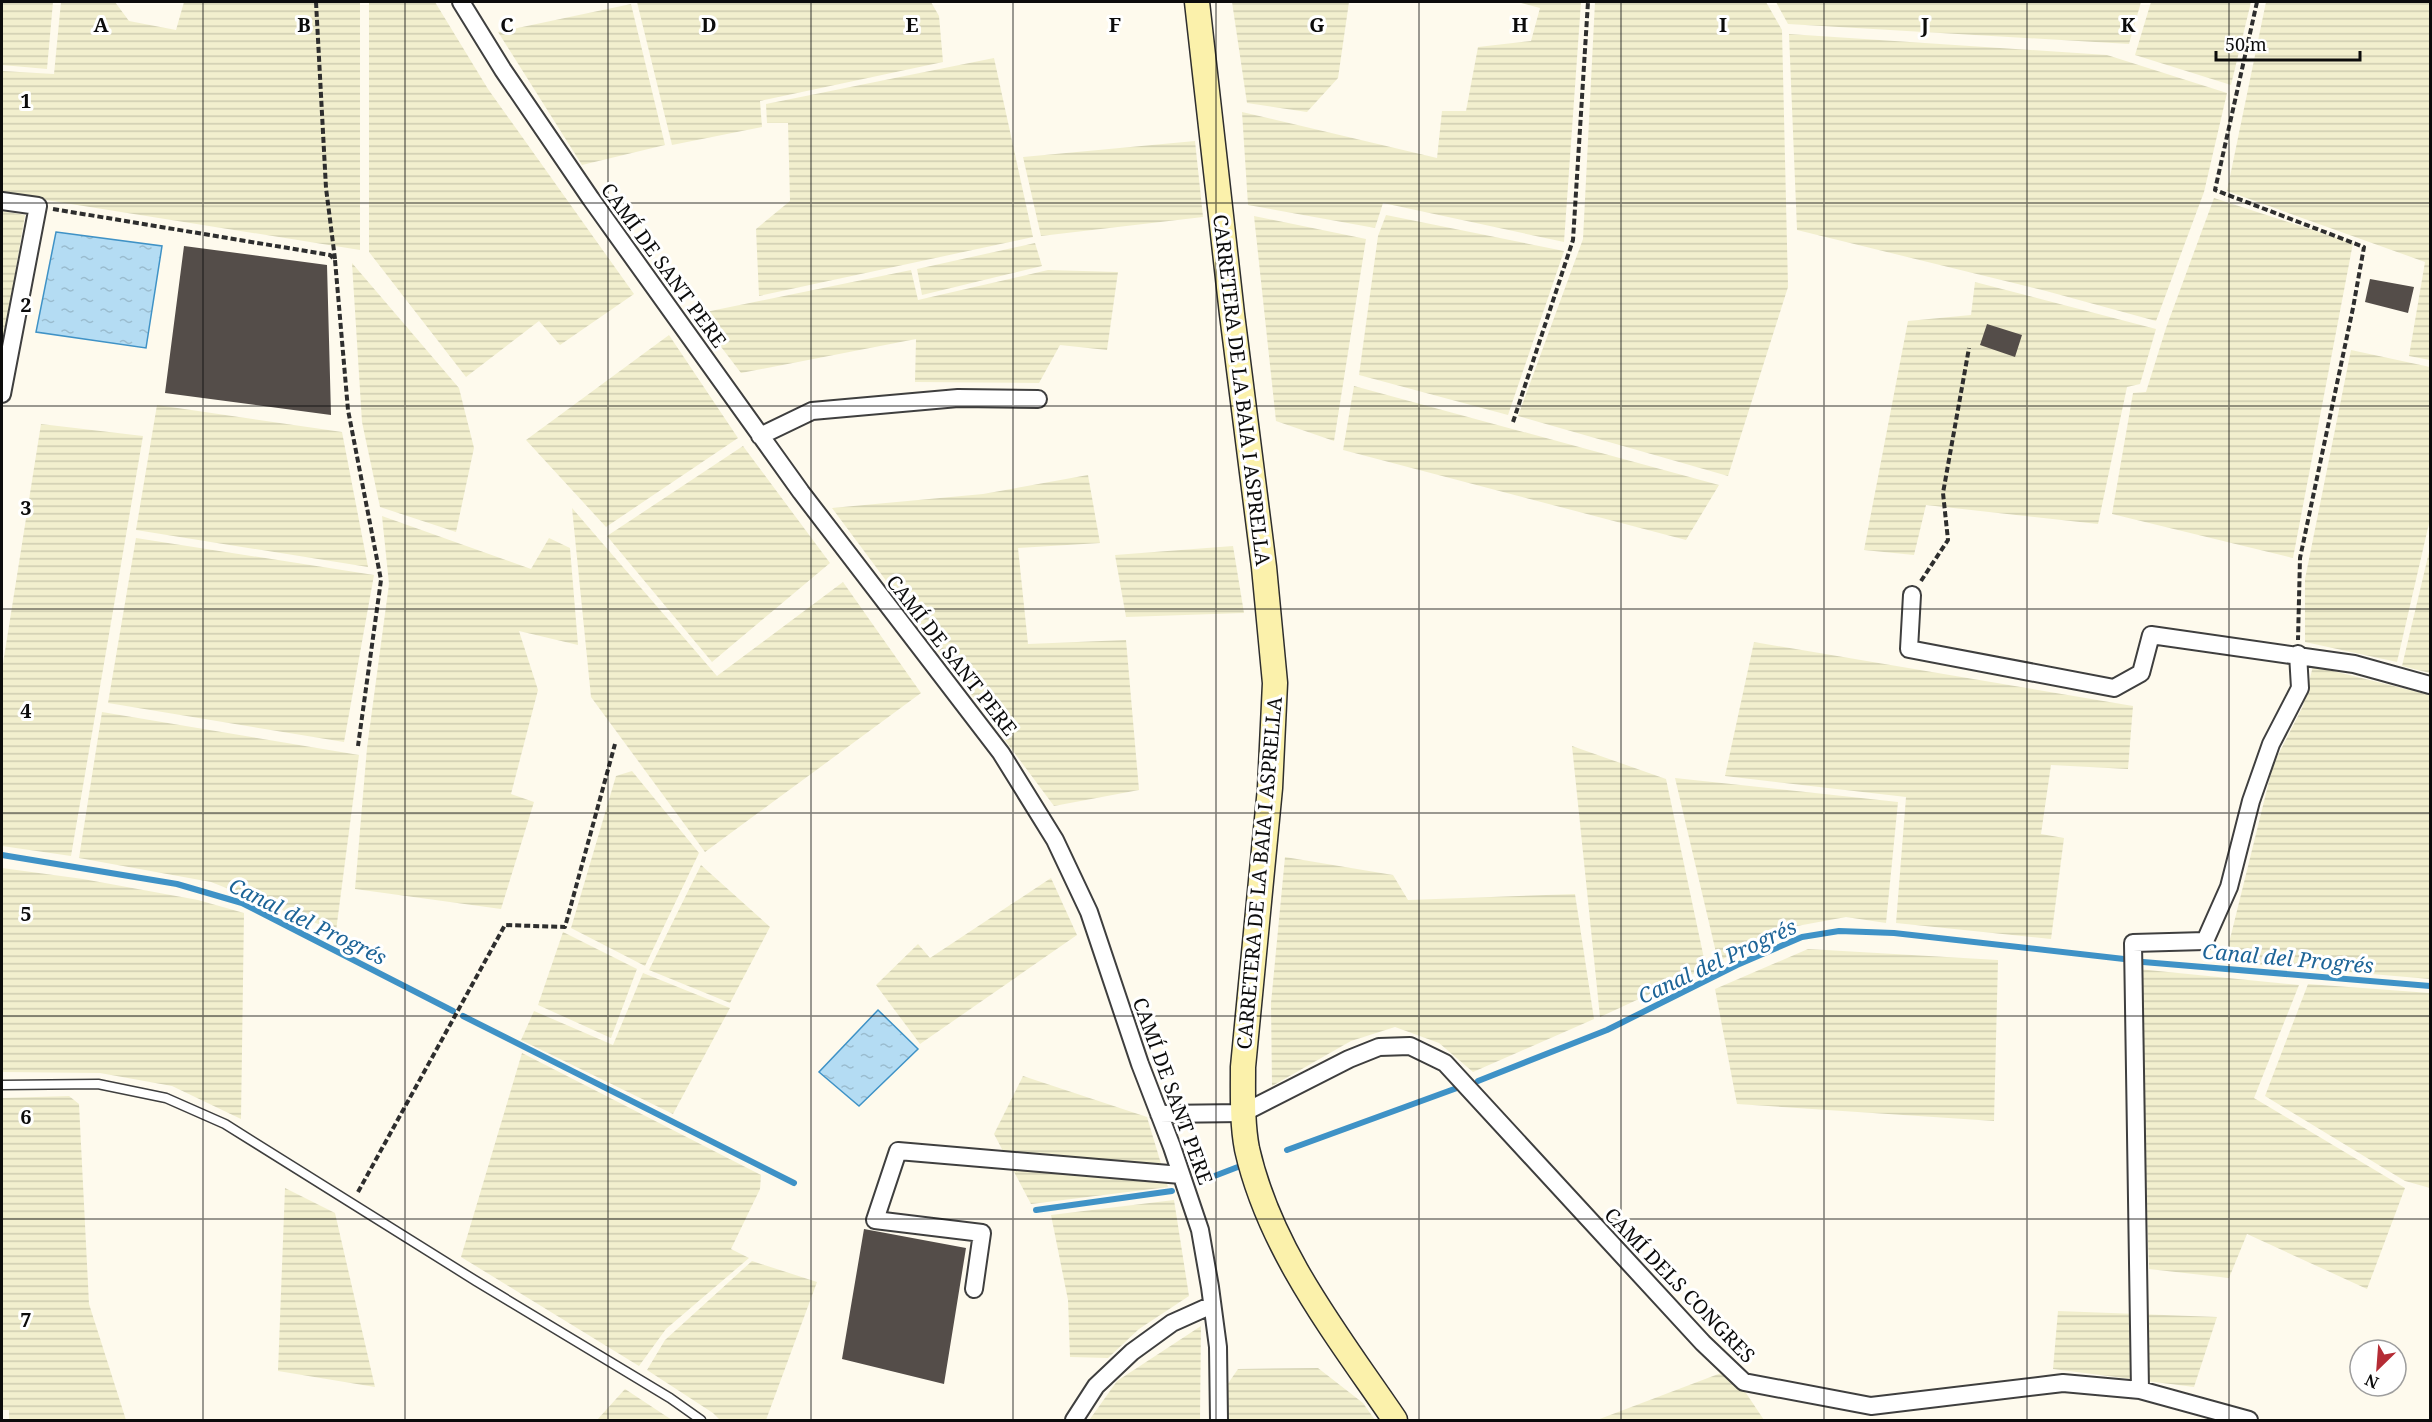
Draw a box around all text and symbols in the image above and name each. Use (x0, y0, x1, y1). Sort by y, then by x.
text: A (93, 11, 109, 38)
text: B (297, 11, 311, 38)
text: C (500, 11, 514, 38)
text: D (701, 11, 717, 38)
text: E (905, 11, 919, 38)
text: F (1109, 11, 1121, 38)
text: G (1309, 11, 1325, 38)
text: H (1512, 11, 1528, 38)
text: I (1719, 11, 1727, 38)
text: J (1920, 11, 1929, 38)
text: K (2121, 11, 2136, 38)
scale bar (2216, 24, 2360, 62)
text: 50 m (2225, 32, 2267, 56)
text: 1 (20, 87, 32, 114)
street label: CAMÍ DE SANT PERE (595, 177, 733, 353)
street label: CARRETERA DE LA BAIA I ASPRELLA (1207, 213, 1277, 568)
text: 2 (20, 291, 32, 318)
text: 3 (20, 494, 32, 521)
street label: CAMÍ DE SANT PERE (881, 569, 1023, 741)
street label: CARRETERA DE LA BAIA I ASPRELLA (1230, 695, 1288, 1050)
text: 4 (20, 697, 32, 724)
water label: Canal del Progrés (225, 871, 392, 971)
text: 5 (20, 900, 32, 927)
water label: Canal del Progrés (1633, 912, 1801, 1010)
water label: Canal del Progrés (2201, 937, 2375, 979)
street label: CAMÍ DE SANT PERE (1127, 994, 1219, 1188)
text: 6 (20, 1103, 32, 1130)
street label: CAMÍ DELS CONGRES (1599, 1201, 1761, 1369)
text: 7 (20, 1306, 32, 1333)
north arrow (2348, 1338, 2408, 1398)
text: N (2361, 1369, 2382, 1394)

